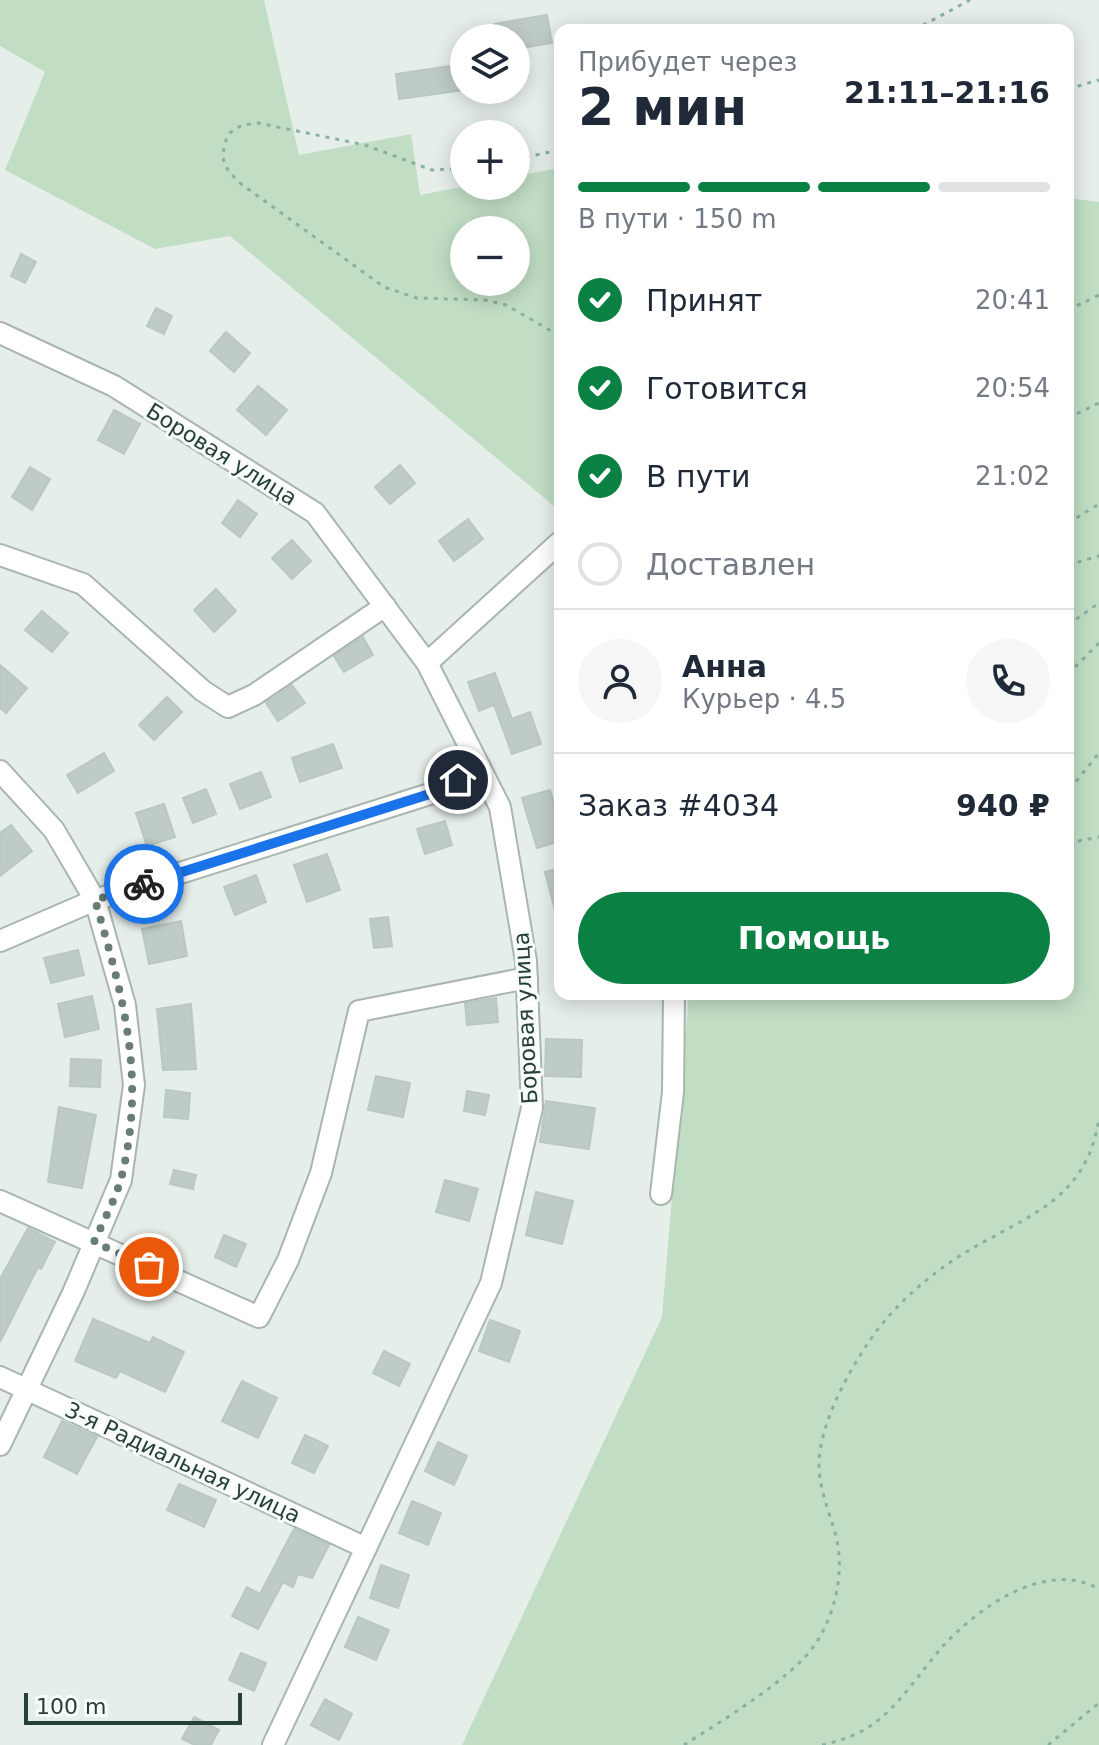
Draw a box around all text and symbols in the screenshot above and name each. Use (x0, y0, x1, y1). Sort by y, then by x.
map controls (450, 24, 530, 296)
button: layers (450, 24, 530, 104)
text: Прибудет через (578, 47, 797, 77)
text: 21:11–21:16 (844, 75, 1050, 110)
text: 2 мин (578, 77, 747, 137)
button: + (450, 120, 530, 200)
text: В пути · 150 m (578, 204, 777, 234)
button: − (450, 216, 530, 296)
icon: check (578, 278, 622, 322)
text: Принят (646, 283, 762, 318)
text: 20:41 (975, 285, 1050, 315)
icon: check (578, 366, 622, 410)
text: Готовится (646, 371, 808, 406)
text: 20:54 (975, 373, 1050, 403)
street label: Боровая улица (142, 398, 302, 511)
icon: check (578, 454, 622, 498)
text: В пути (646, 459, 750, 494)
text: 21:02 (975, 461, 1050, 491)
text: Доставлен (646, 547, 815, 582)
button: person (578, 639, 662, 723)
button: phone (966, 639, 1050, 723)
text: Анна (682, 649, 767, 684)
text: Курьер · 4.5 (682, 684, 846, 714)
pin (424, 746, 492, 814)
icon: home (436, 758, 480, 802)
text: Заказ #4034 (578, 788, 779, 823)
text: 940 ₽ (956, 788, 1050, 823)
courier (104, 844, 184, 924)
icon: bike (122, 862, 166, 906)
button: Помощь (578, 892, 1050, 984)
street label: Боровая улица (509, 931, 542, 1105)
pin (115, 1233, 183, 1301)
icon: bag (127, 1245, 171, 1289)
street label: 3-я Радиальная улица (61, 1397, 304, 1528)
scale bar (24, 1689, 242, 1725)
text: 100 m (36, 1694, 106, 1719)

